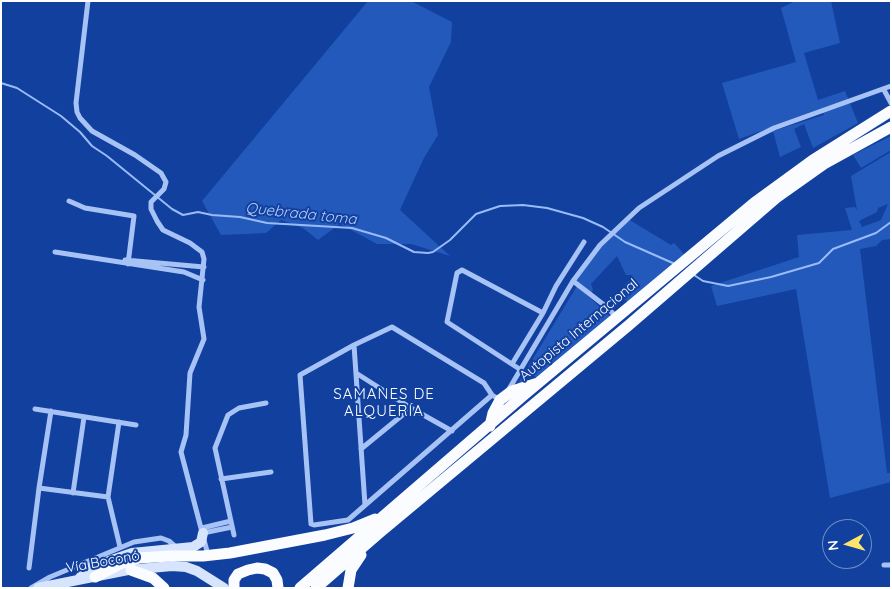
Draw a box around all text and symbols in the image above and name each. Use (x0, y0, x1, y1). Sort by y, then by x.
water label: Quebrada toma (245, 199, 357, 229)
street label: Autopista Internacional (516, 275, 642, 385)
district label: SAMANES DE ALQUERÍA (332, 385, 436, 420)
north arrow (822, 519, 872, 569)
text: N (824, 539, 843, 552)
street label: Vía Boconó (65, 547, 141, 577)

